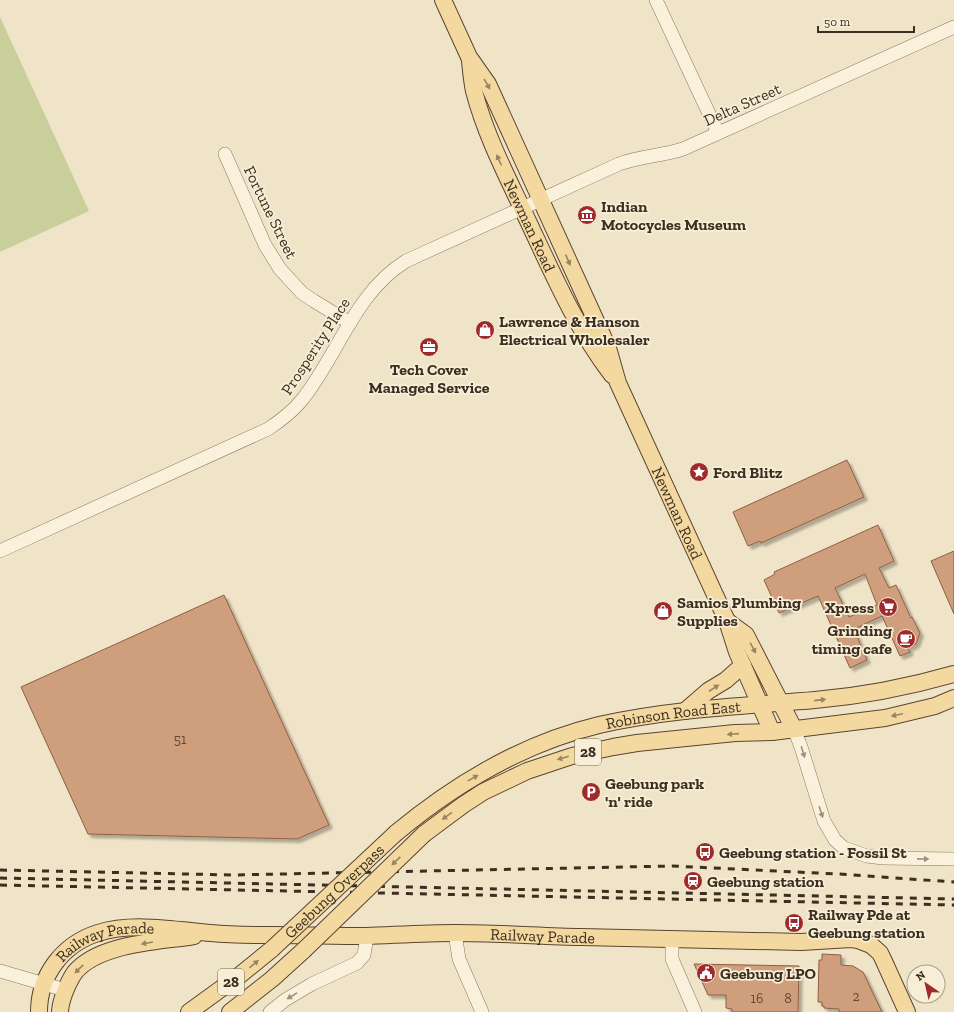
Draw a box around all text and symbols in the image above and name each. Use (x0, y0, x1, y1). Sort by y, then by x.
scale bar (818, 8, 914, 34)
text: 50 m (824, 15, 851, 29)
one-way arrow (484, 78, 491, 90)
street label: Delta Street (701, 79, 784, 130)
one-way arrow (496, 153, 502, 165)
street label: Fortune Street (240, 163, 301, 262)
street label: Newman Road (500, 176, 559, 275)
place label: Indian Motocycles Museum (601, 197, 746, 234)
museum icon: Indian Motocycles Museum (576, 204, 598, 226)
one-way arrow (565, 255, 571, 266)
street label: Prosperity Place (277, 294, 354, 398)
place label: Lawrence & Hanson Electrical Wholesaler (499, 312, 650, 349)
shop icon: Lawrence & Hanson Electrical Wholesaler (474, 319, 496, 341)
office icon: Tech Cover Managed Service (418, 336, 440, 358)
place label: Tech Cover Managed Service (368, 360, 490, 397)
place icon: Ford Blitz (688, 461, 710, 483)
place label: Ford Blitz (713, 463, 783, 482)
street label: Newman Road (648, 464, 707, 563)
place label: Samios Plumbing Supplies (677, 593, 801, 630)
supermarket icon: Xpress (877, 596, 899, 618)
place label: Xpress (825, 598, 874, 617)
shop icon: Samios Plumbing Supplies (652, 600, 674, 622)
place label: Grinding timing cafe (812, 621, 892, 658)
cafe icon: Grinding timing cafe (895, 628, 917, 650)
one-way arrow (750, 643, 757, 654)
one-way arrow (709, 684, 719, 692)
one-way arrow (814, 696, 826, 703)
street label: Robinson Road East (604, 697, 742, 733)
one-way arrow (891, 713, 903, 719)
one-way arrow (727, 730, 739, 737)
house number: 51 (174, 731, 187, 748)
road number: 28 (575, 739, 601, 765)
one-way arrow (800, 746, 806, 758)
one-way arrow (557, 755, 569, 761)
one-way arrow (467, 774, 479, 781)
place label: Geebung park 'n' ride (605, 774, 704, 811)
parking icon: Geebung park 'n' ride (580, 781, 602, 803)
one-way arrow (818, 806, 824, 818)
one-way arrow (442, 812, 453, 820)
street label: Geebung Overpass (281, 840, 388, 943)
bus stop icon: Geebung station - Fossil St (694, 841, 716, 863)
place label: Geebung station - Fossil St (719, 843, 907, 862)
one-way arrow (391, 856, 401, 865)
one-way arrow (917, 856, 930, 862)
station icon: Geebung station (682, 870, 704, 892)
place label: Geebung station (707, 872, 824, 891)
place label: Railway Pde at Geebung station (808, 905, 925, 942)
bus stop icon: Railway Pde at Geebung station (783, 912, 805, 934)
street label: Railway Parade (52, 918, 155, 966)
street label: Railway Parade (490, 925, 595, 947)
one-way arrow (141, 941, 153, 947)
one-way arrow (249, 960, 259, 969)
public building icon: Geebung LPO (695, 962, 717, 984)
place label: Geebung LPO (720, 964, 817, 983)
north arrow (906, 964, 946, 1004)
one-way arrow (74, 965, 84, 974)
text: N (914, 968, 928, 984)
road number: 28 (218, 969, 244, 995)
house number: 2 (852, 988, 860, 1005)
house number: 16 (751, 990, 763, 1007)
house number: 8 (784, 990, 792, 1007)
one-way arrow (286, 992, 298, 999)

